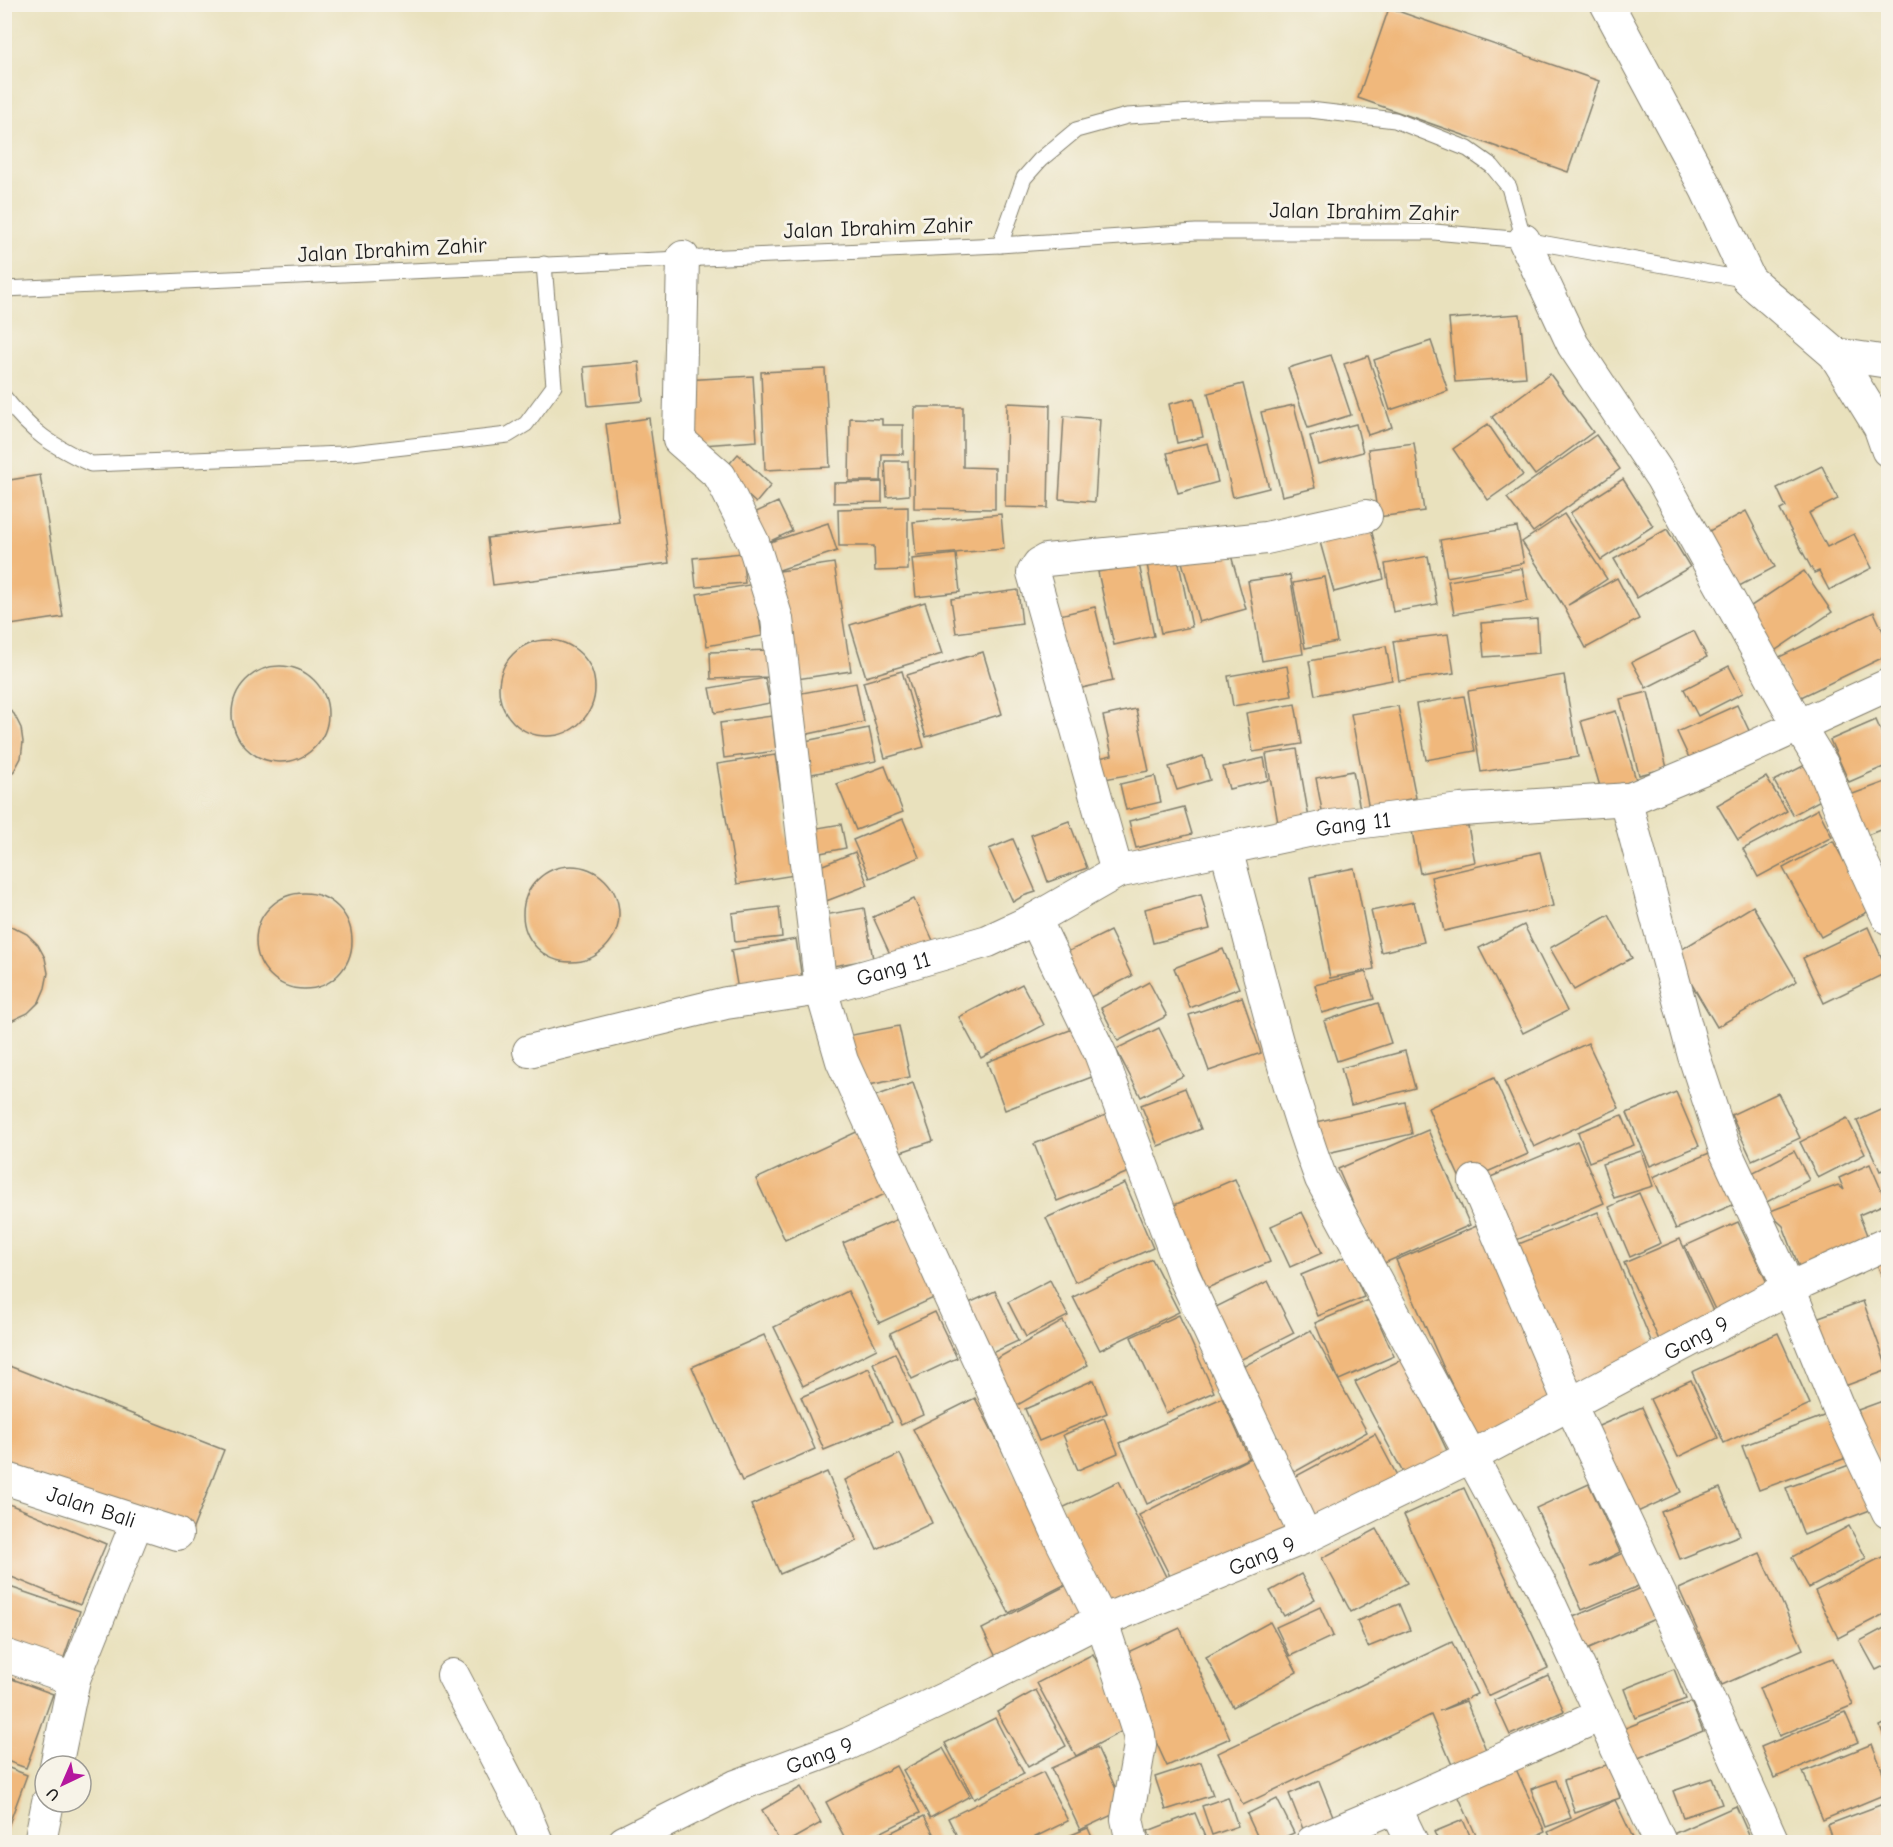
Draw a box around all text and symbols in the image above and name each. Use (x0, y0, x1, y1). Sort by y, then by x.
street label: Jalan Ibrahim Zahir (1269, 197, 1459, 227)
street label: Jalan Ibrahim Zahir (783, 212, 973, 244)
street label: Jalan Ibrahim Zahir (297, 232, 487, 268)
street label: Gang 11 (1313, 807, 1392, 843)
street label: Gang 11 (854, 946, 934, 992)
street label: Gang 9 (1659, 1310, 1734, 1366)
street label: Jalan Bali (43, 1481, 139, 1534)
street label: Gang 9 (1225, 1531, 1300, 1581)
street label: Gang 9 (782, 1731, 857, 1780)
north arrow (33, 1754, 93, 1814)
text: U (43, 1784, 63, 1804)

